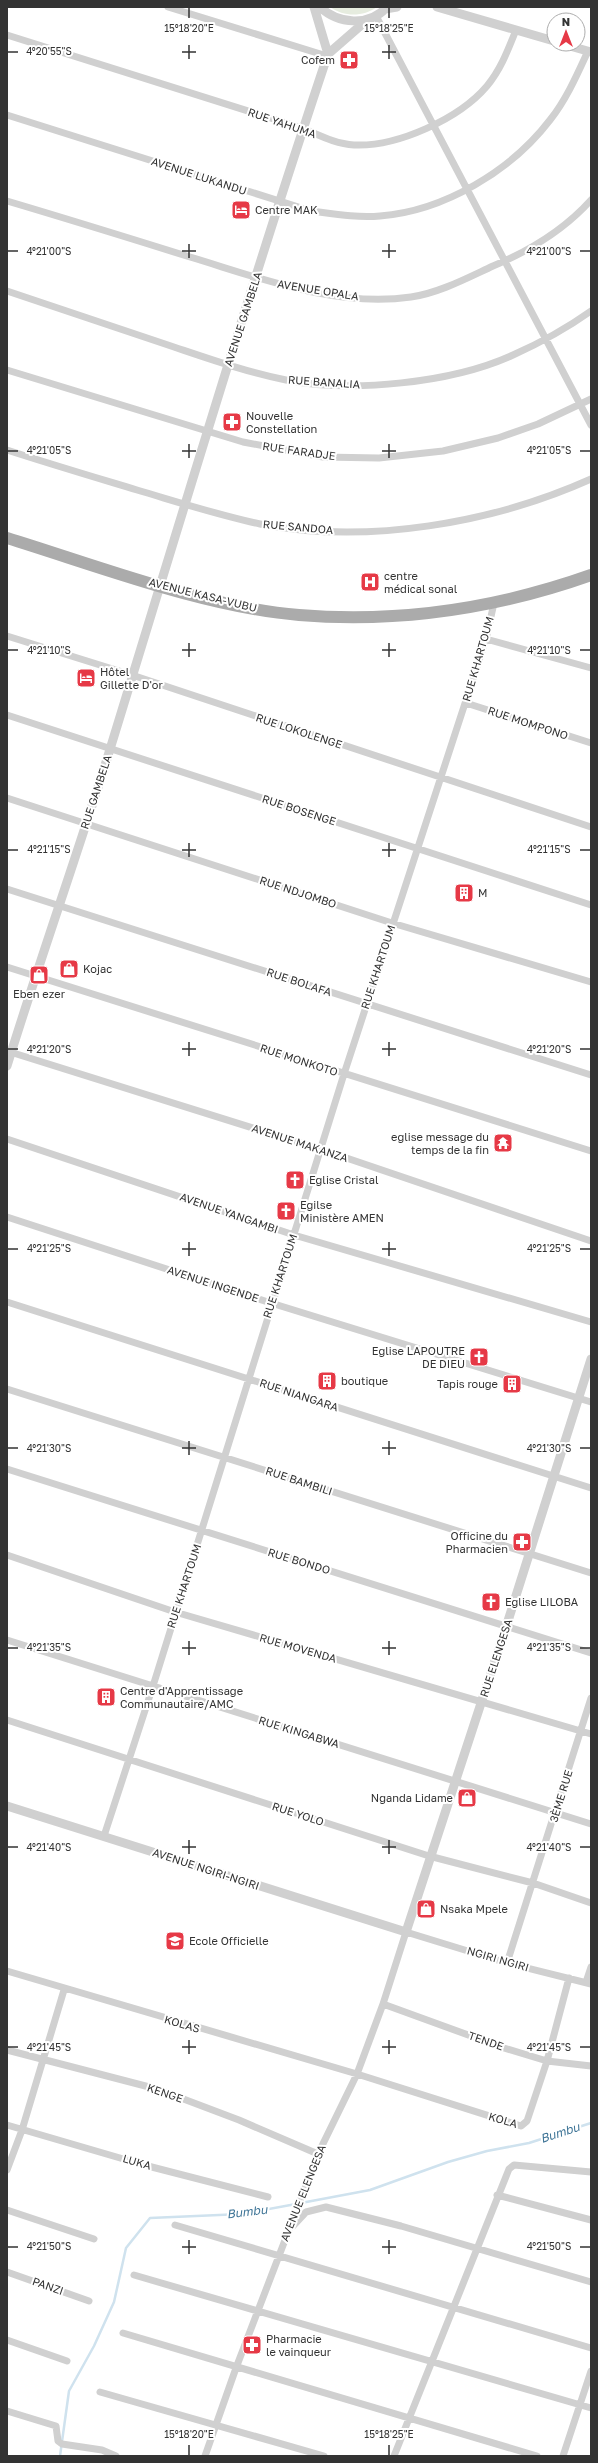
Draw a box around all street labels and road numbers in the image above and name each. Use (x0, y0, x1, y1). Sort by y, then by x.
street label: RUE YAHUMA (246, 105, 319, 140)
street label: AVENUE LUKANDU (150, 154, 249, 197)
street label: AVENUE GAMBELA (221, 269, 264, 368)
street label: AVENUE OPALA (277, 277, 360, 302)
street label: RUE BANALIA (288, 372, 361, 391)
street label: RUE FARADJE (262, 439, 337, 462)
street label: RUE SANDOA (262, 517, 334, 536)
street label: AVENUE KASA-VUBU (148, 575, 258, 614)
street label: RUE KHARTOUM (459, 615, 496, 703)
street label: RUE MOMPONO (486, 703, 570, 742)
street label: RUE LOKOLENGE (254, 710, 344, 751)
street label: RUE GAMBELA (77, 752, 114, 831)
street label: RUE BOSENGE (261, 791, 338, 828)
street label: RUE NDJOMBO (258, 873, 338, 910)
street label: RUE KHARTOUM (358, 923, 397, 1011)
street label: RUE BOLAFA (265, 965, 334, 998)
street label: RUE MONKOTO (259, 1041, 340, 1078)
street label: AVENUE MAKANZA (250, 1121, 351, 1164)
street label: AVENUE YANGAMBI (178, 1190, 280, 1235)
street label: RUE KHARTOUM (260, 1232, 299, 1320)
street label: AVENUE INGENDE (166, 1263, 261, 1305)
street label: RUE NIANGARA (258, 1376, 341, 1414)
street label: RUE BAMBILI (264, 1464, 334, 1497)
street label: RUE KHARTOUM (164, 1542, 203, 1630)
street label: RUE BONDO (266, 1545, 332, 1576)
street label: RUE ELENGESA (477, 1616, 515, 1699)
street label: RUE MOVENDA (258, 1630, 339, 1665)
street label: RUE KINGABWA (257, 1713, 342, 1750)
street label: 3ÈME RUE (546, 1768, 575, 1824)
street label: RUE YOLO (271, 1799, 326, 1828)
street label: AVENUE NGIRI-NGIRI (151, 1845, 261, 1892)
street label: NGIRI NGIRI (466, 1943, 531, 1974)
street label: KOLAS (163, 2012, 201, 2035)
street label: TENDE (467, 2028, 506, 2053)
street label: KENGE (145, 2080, 185, 2105)
street label: KOLA (487, 2109, 520, 2130)
street label: AVENUE ELENGESA (277, 2142, 328, 2243)
street label: LUKA (121, 2151, 154, 2172)
street label: PANZI (31, 2274, 65, 2297)

